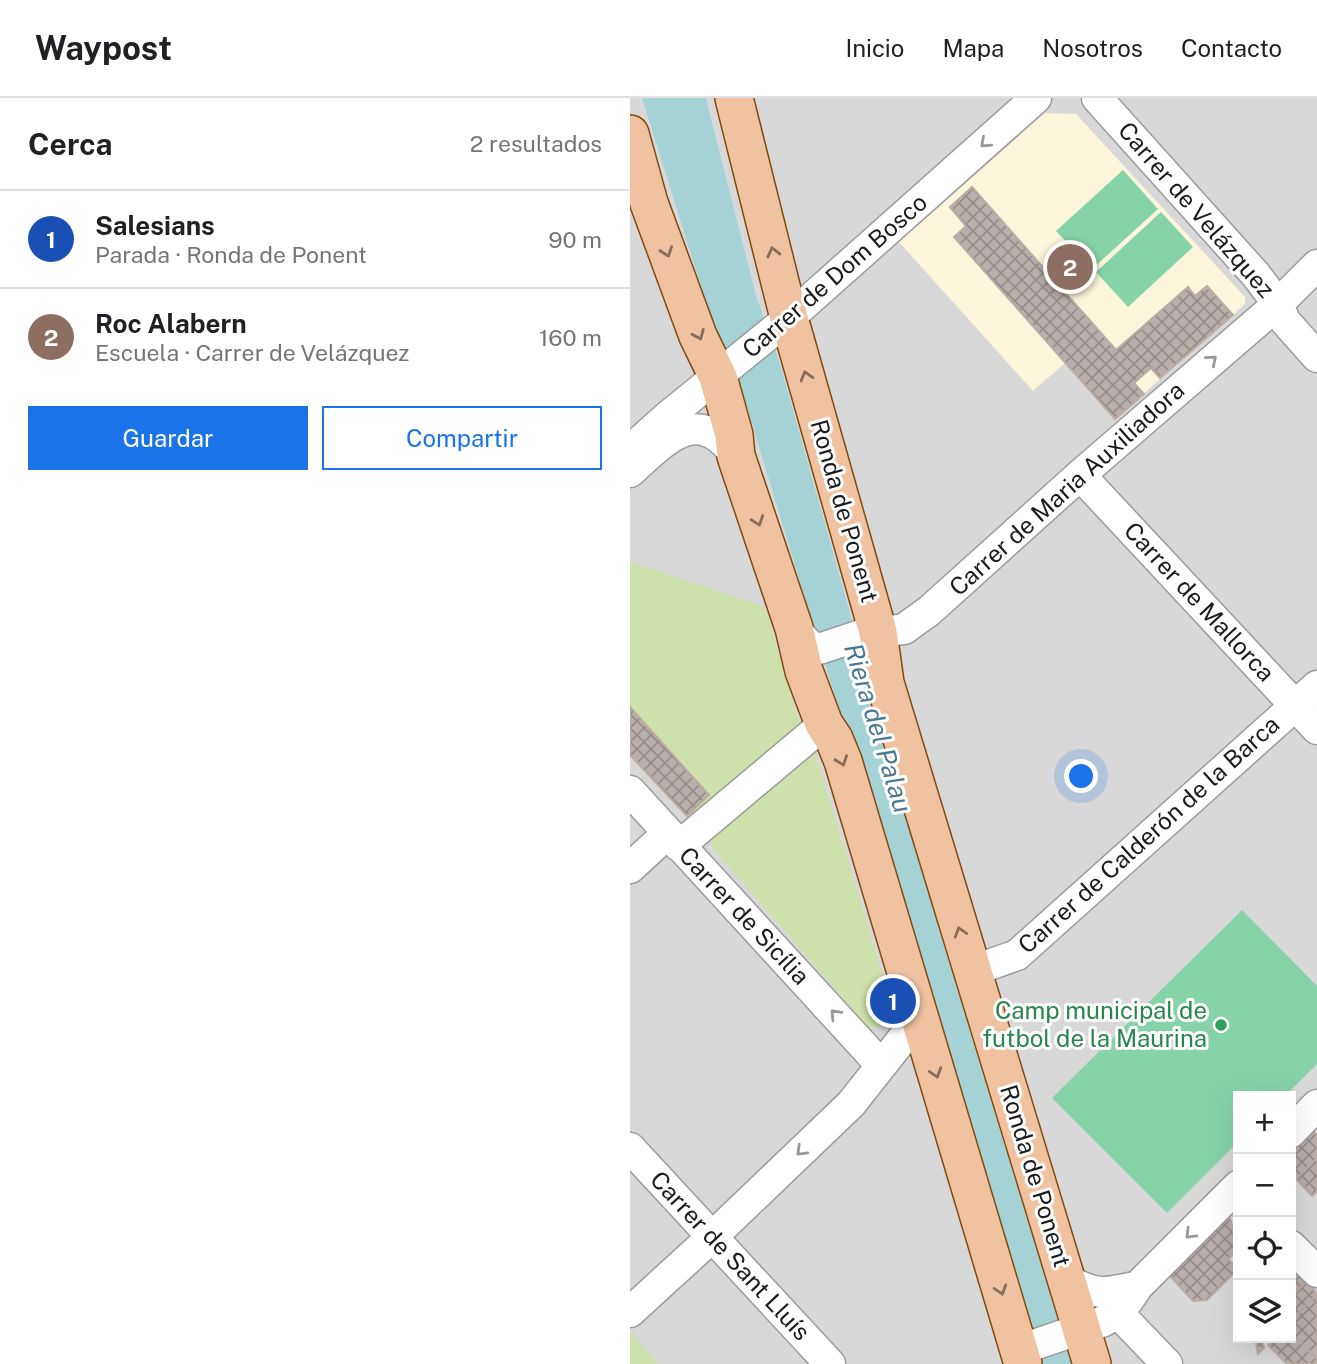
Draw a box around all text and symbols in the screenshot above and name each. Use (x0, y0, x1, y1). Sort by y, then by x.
text: Waypost (35, 29, 172, 67)
text: Inicio (845, 34, 904, 62)
text: Mapa (942, 34, 1004, 62)
text: Nosotros (1042, 34, 1143, 62)
text: Contacto (1181, 34, 1282, 62)
street label: Carrer de Velázquez (1113, 116, 1281, 303)
text: Cerca (28, 126, 113, 162)
text: 2 resultados (470, 130, 602, 157)
one-way arrow (980, 135, 993, 148)
street label: Carrer de Dom Bosco (736, 187, 932, 363)
text: Salesians (95, 210, 215, 241)
text: 1 (46, 226, 56, 253)
text: 90 m (548, 226, 602, 253)
text: Parada · Ronda de Ponent (95, 241, 367, 268)
pin: 2 (1047, 241, 1093, 293)
one-way arrow (659, 246, 673, 258)
one-way arrow (767, 246, 781, 258)
text: Roc Alabern (95, 308, 247, 339)
text: 2 (44, 324, 58, 351)
text: 160 m (539, 324, 602, 351)
one-way arrow (690, 329, 704, 341)
text: Escuela · Carrer de Velázquez (95, 339, 409, 366)
one-way arrow (1204, 356, 1217, 368)
one-way arrow (799, 370, 814, 382)
street label: Carrer de Maria Auxiliadora (943, 375, 1189, 601)
button: Guardar (28, 406, 308, 470)
button: Compartir (322, 406, 602, 470)
street label: Ronda de Ponent (805, 416, 884, 605)
one-way arrow (750, 514, 764, 526)
street label: Carrer de Mallorca (1119, 516, 1281, 687)
water label: Riera del Palau (838, 640, 919, 816)
street label: Carrer de Calderón de la Barca (1012, 710, 1284, 959)
one-way arrow (834, 754, 848, 766)
your location (1064, 759, 1098, 793)
street label: Carrer de Sicília (674, 841, 816, 990)
one-way arrow (954, 927, 969, 939)
pin: 1 (870, 975, 916, 1027)
place label: Camp municipal de futbol de la Maurina (983, 996, 1207, 1052)
one-way arrow (831, 1009, 844, 1022)
marker: Camp municipal de futbol de la Maurina (1213, 1017, 1229, 1033)
one-way arrow (927, 1066, 942, 1078)
street label: Ronda de Ponent (995, 1081, 1077, 1270)
map controls (1233, 1091, 1296, 1343)
button: + (1233, 1091, 1296, 1154)
one-way arrow (797, 1143, 810, 1156)
button: − (1233, 1154, 1296, 1217)
street label: Carrer de Sant Lluís (645, 1165, 816, 1346)
button: locate (1233, 1217, 1296, 1280)
one-way arrow (1186, 1226, 1198, 1238)
button: layers (1233, 1280, 1296, 1343)
one-way arrow (993, 1284, 1008, 1296)

